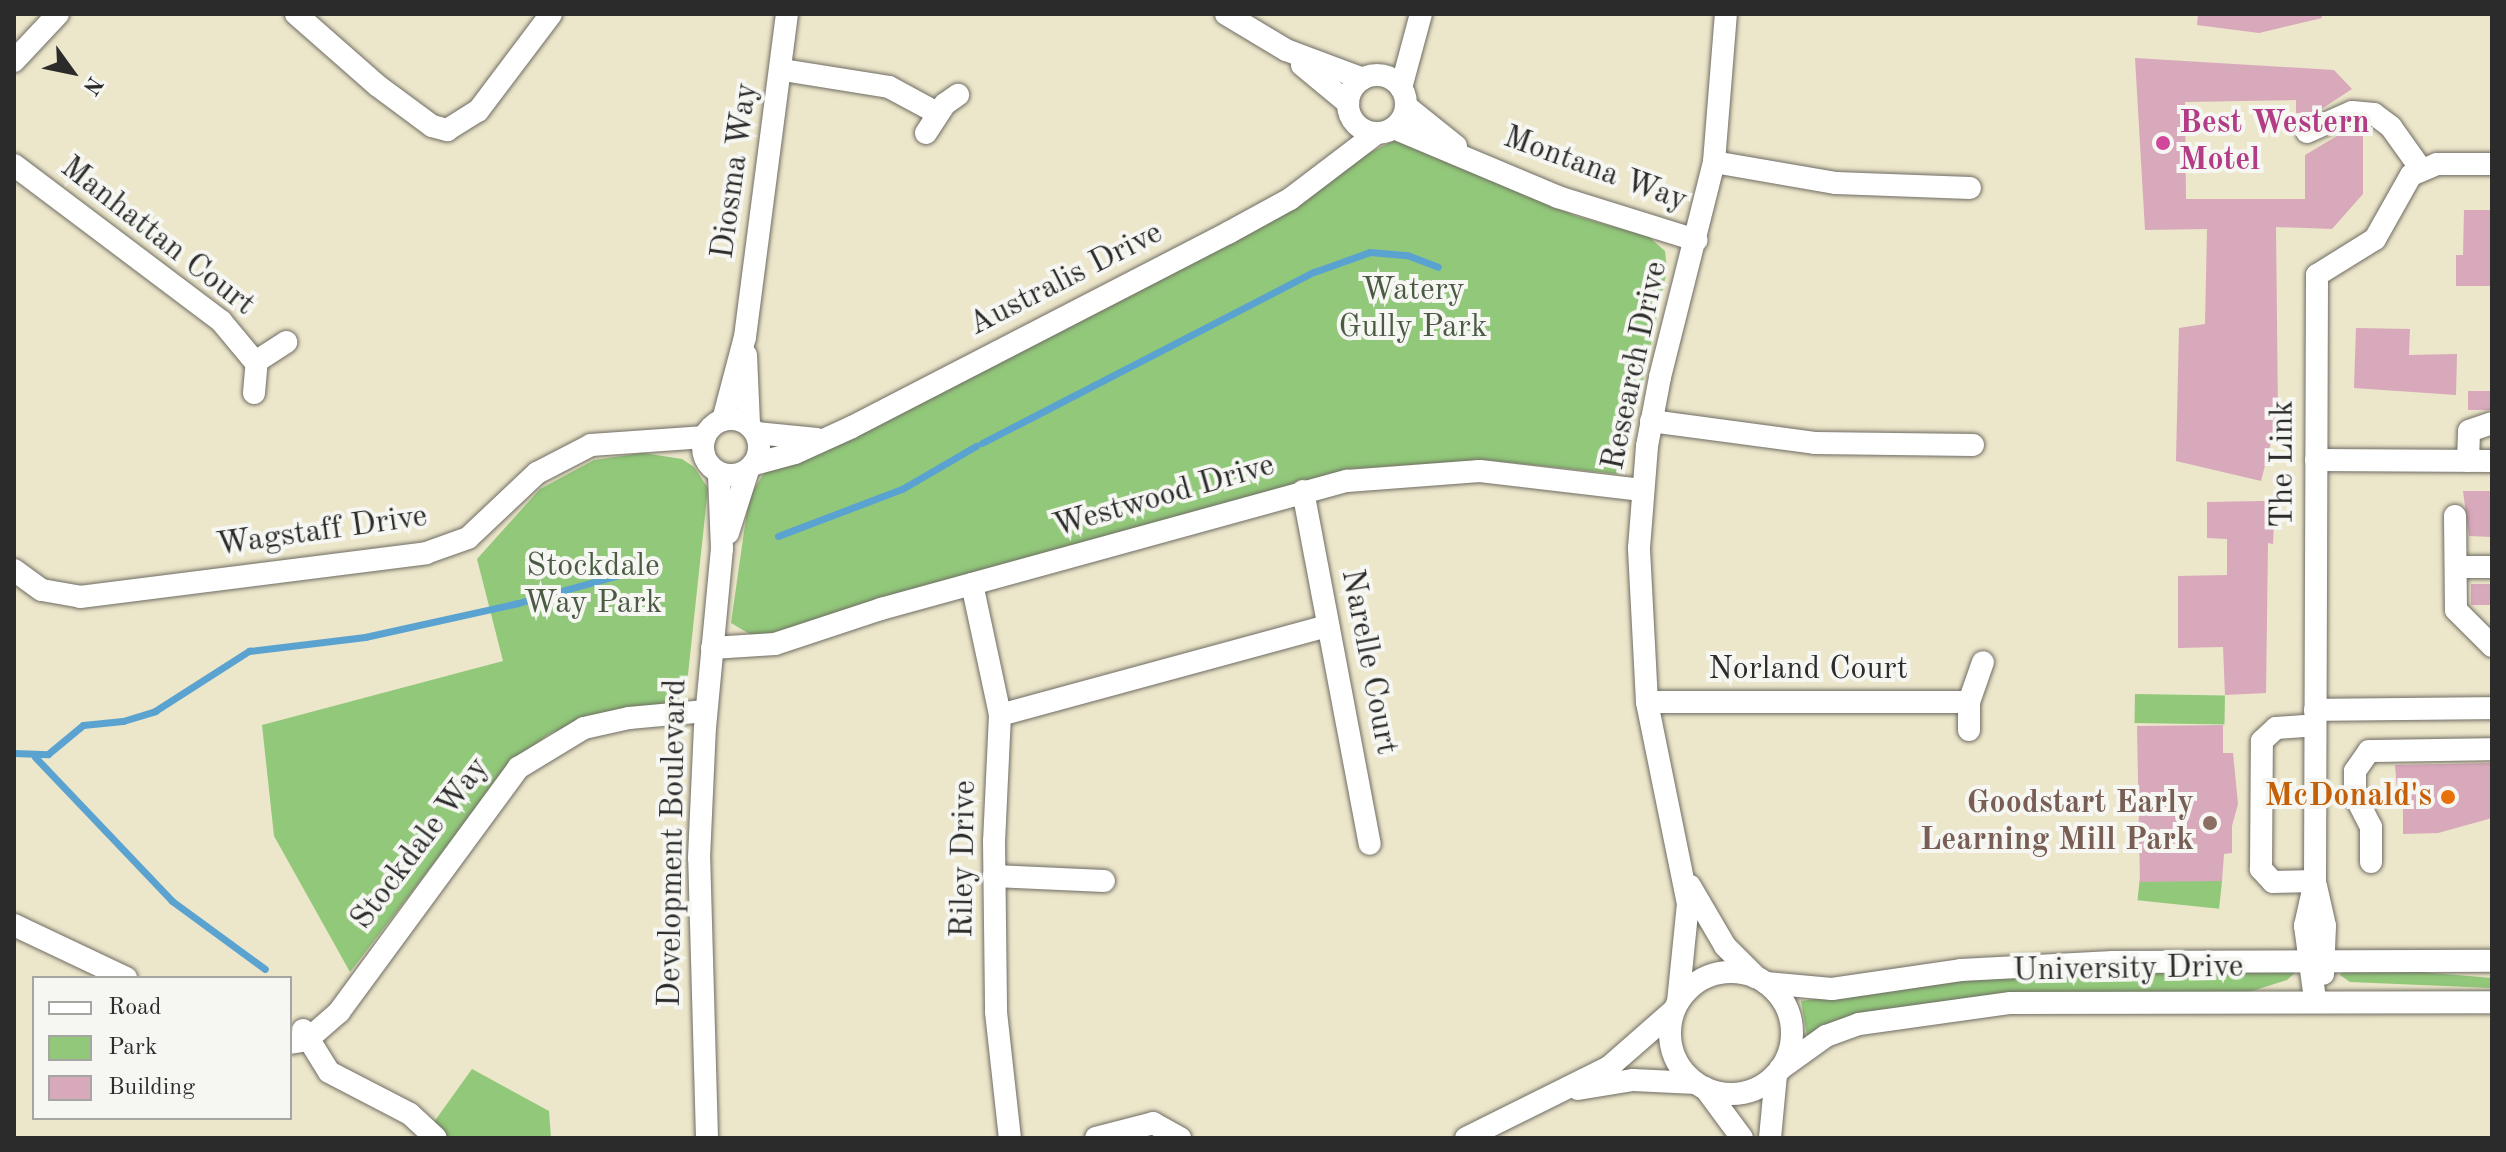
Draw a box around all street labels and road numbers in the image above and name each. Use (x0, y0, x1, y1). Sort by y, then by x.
street label: Diosma Way (705, 80, 767, 262)
street label: Montana Way (1498, 119, 1692, 221)
street label: Manhattan Court (52, 149, 262, 325)
street label: Australis Drive (963, 215, 1169, 345)
street label: Research Drive (1595, 258, 1677, 474)
street label: The Link (2265, 400, 2303, 528)
street label: Westwood Drive (1049, 447, 1279, 547)
street label: Wagstaff Drive (214, 498, 430, 566)
street label: Narelle Court (1331, 566, 1405, 758)
street label: Norland Court (1708, 651, 1908, 689)
street label: Development Boulevard (652, 678, 696, 1008)
street label: Stockdale Way (344, 750, 498, 938)
street label: Riley Drive (944, 780, 986, 938)
street label: University Drive (2012, 949, 2244, 991)

